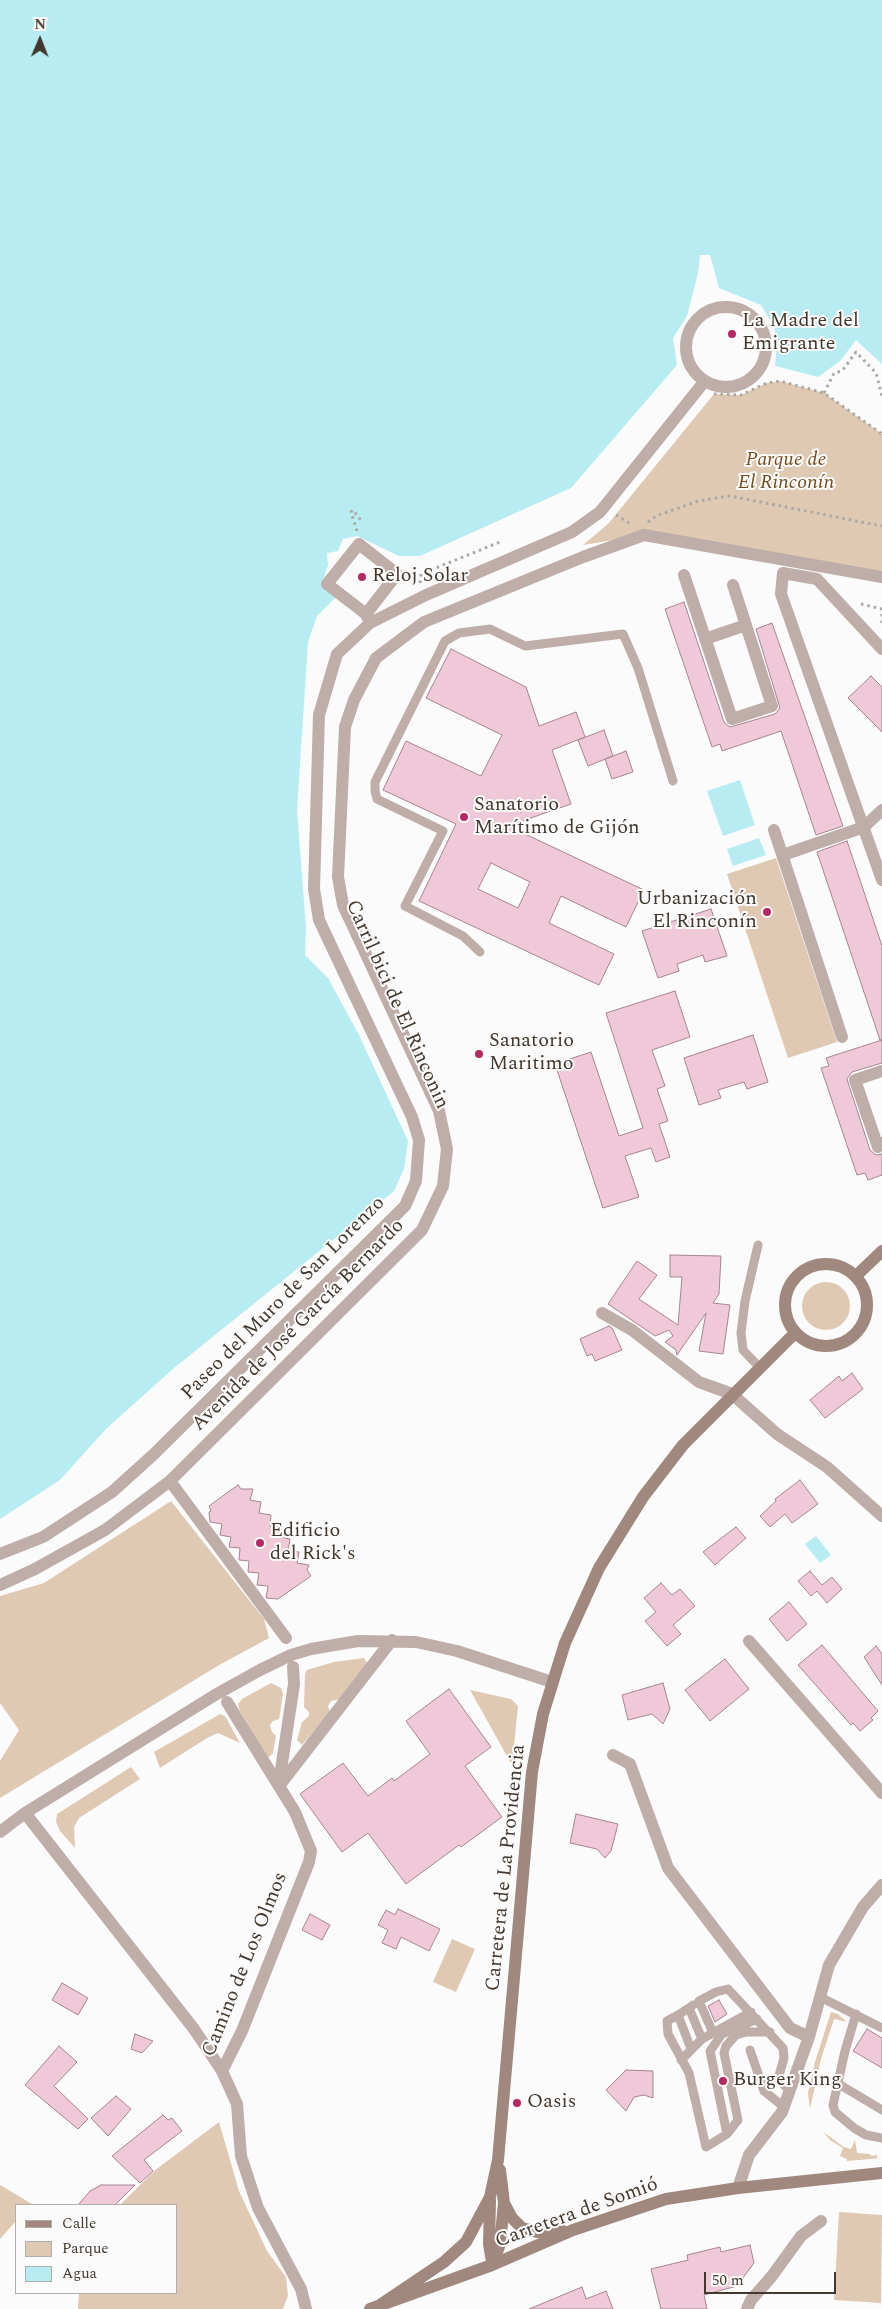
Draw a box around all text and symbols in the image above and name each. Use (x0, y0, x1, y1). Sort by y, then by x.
text: N (34, 14, 46, 35)
north arrow (15, 15, 65, 65)
place label: La Madre del Emigrante (742, 310, 859, 357)
marker: La Madre del Emigrante (726, 328, 738, 340)
park label: Parque de El Rinconín (738, 449, 834, 496)
place label: Reloj Solar (372, 565, 468, 589)
marker: Reloj Solar (356, 571, 368, 583)
place label: Sanatorio Marítimo de Gijón (474, 794, 640, 841)
marker: Sanatorio Marítimo de Gijón (458, 811, 470, 823)
place label: Urbanización El Rinconín (637, 888, 757, 935)
street label: Carril bici de El Rinconin (339, 897, 453, 1113)
marker: Urbanización El Rinconín (761, 906, 773, 918)
place label: Sanatorio Maritimo (489, 1030, 574, 1077)
marker: Sanatorio Maritimo (473, 1048, 485, 1060)
street label: Paseo del Muro de San Lorenzo (177, 1192, 391, 1406)
street label: Avenida de José García Bernardo (188, 1215, 410, 1437)
place label: Edificio del Rick's (270, 1520, 356, 1567)
marker: Edificio del Rick's (254, 1537, 266, 1549)
street label: Carretera de La Providencia (482, 1743, 532, 1993)
street label: Camino de Los Olmos (198, 1869, 294, 2061)
place label: Burger King (733, 2069, 842, 2093)
marker: Burger King (717, 2075, 729, 2087)
place label: Oasis (527, 2091, 576, 2115)
marker: Oasis (511, 2097, 523, 2109)
street label: Carretera de Somió (492, 2173, 662, 2255)
legend (15, 2204, 178, 2294)
text: Calle (62, 2212, 96, 2235)
text: Parque (62, 2237, 109, 2260)
text: Agua (62, 2262, 97, 2285)
scale bar (707, 2262, 840, 2294)
text: 50 m (712, 2269, 744, 2292)

